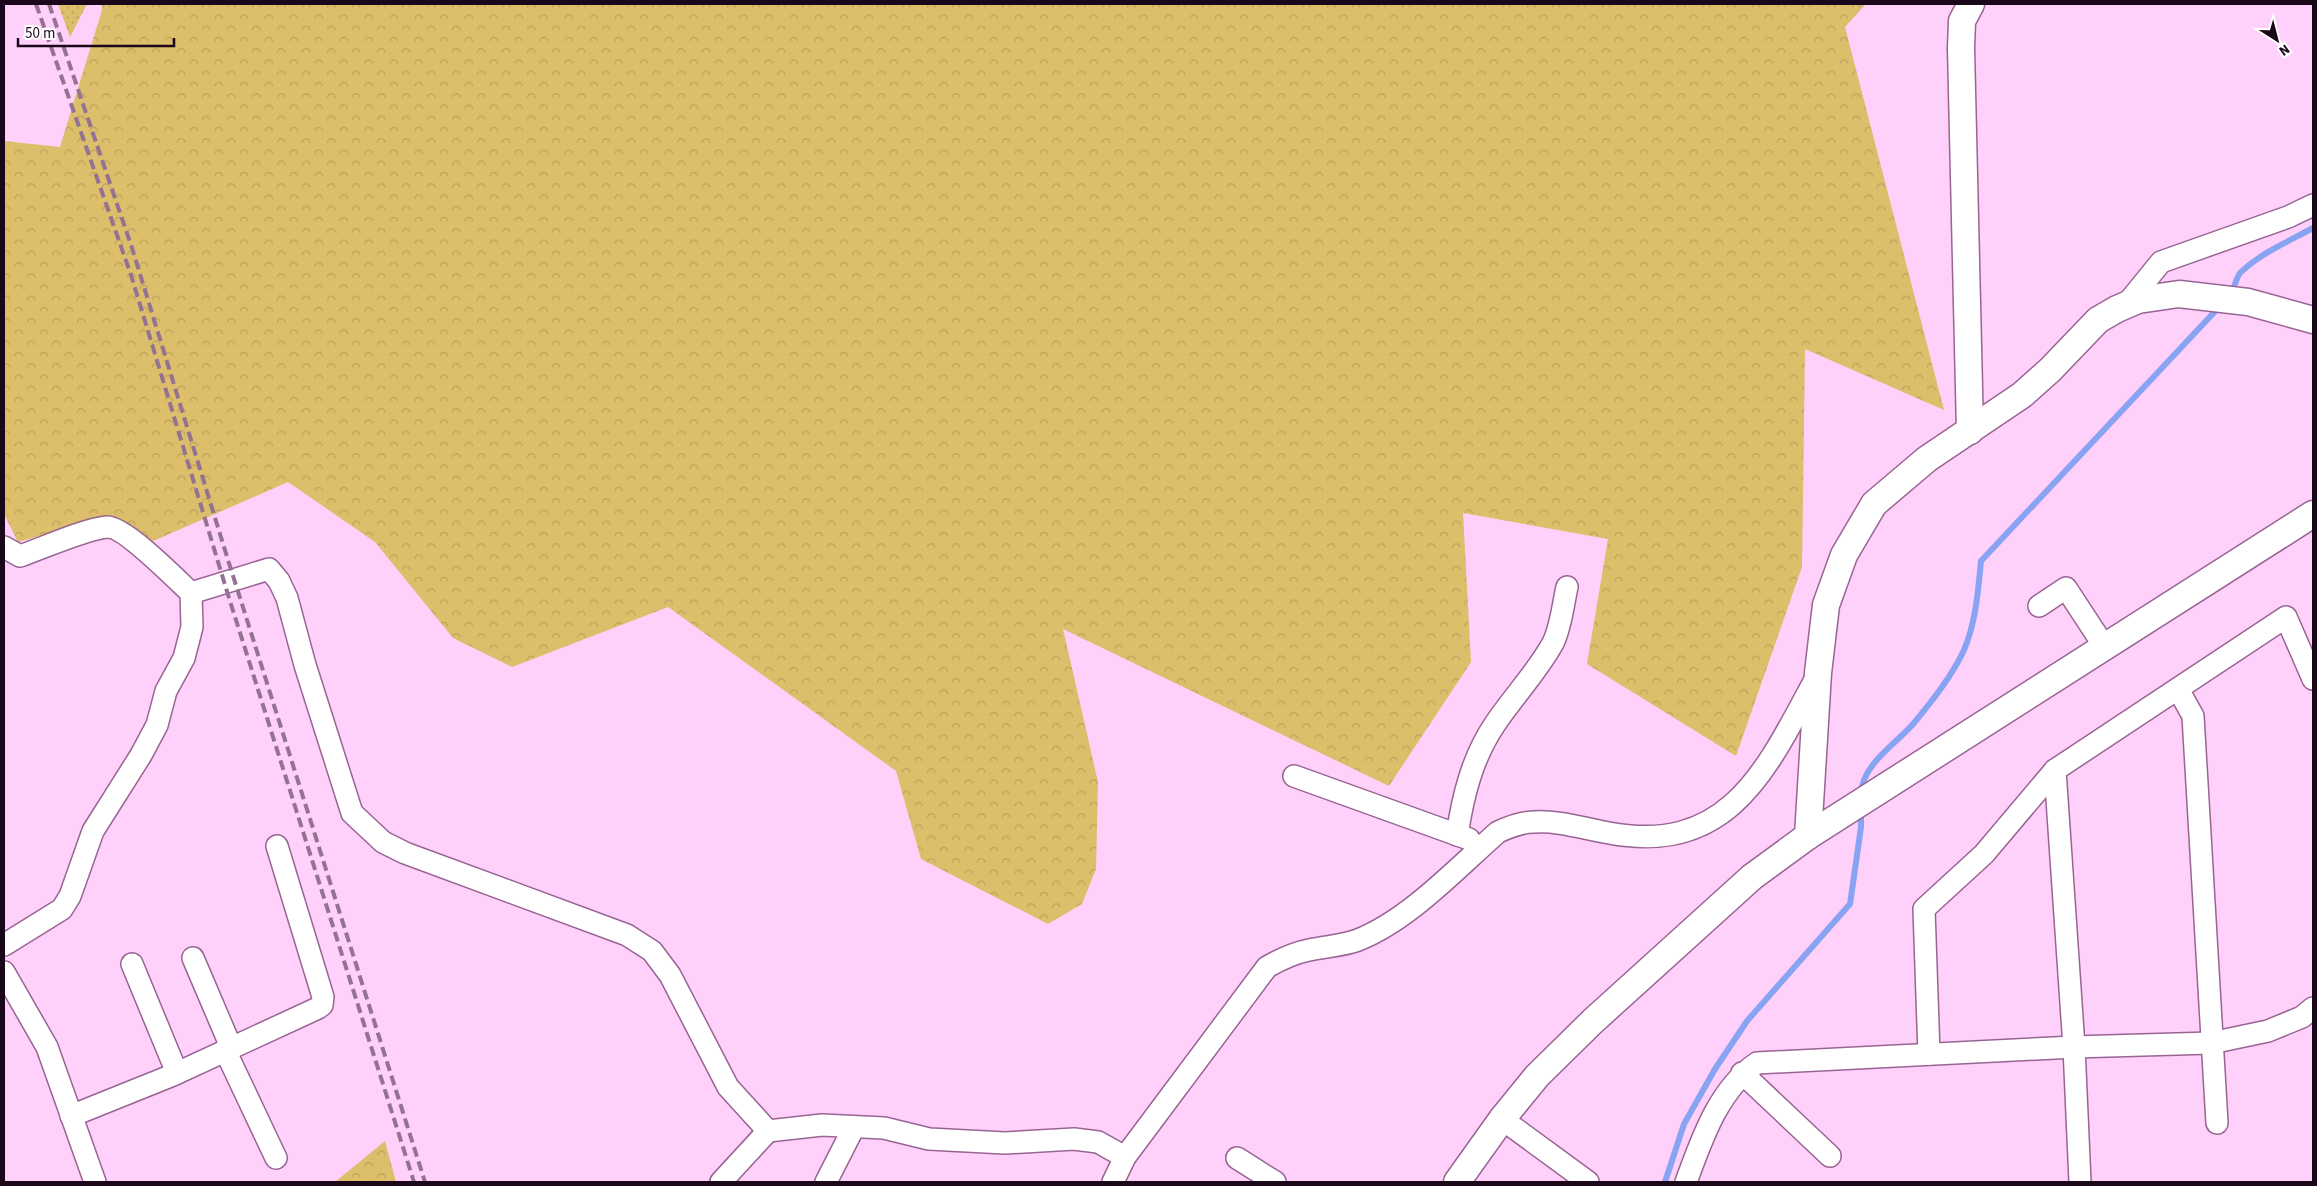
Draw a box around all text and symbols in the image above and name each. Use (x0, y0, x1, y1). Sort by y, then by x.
scale bar (18, 15, 174, 47)
north arrow (2252, 15, 2302, 65)
text: 50 m (25, 23, 55, 44)
text: N (2274, 39, 2294, 61)

